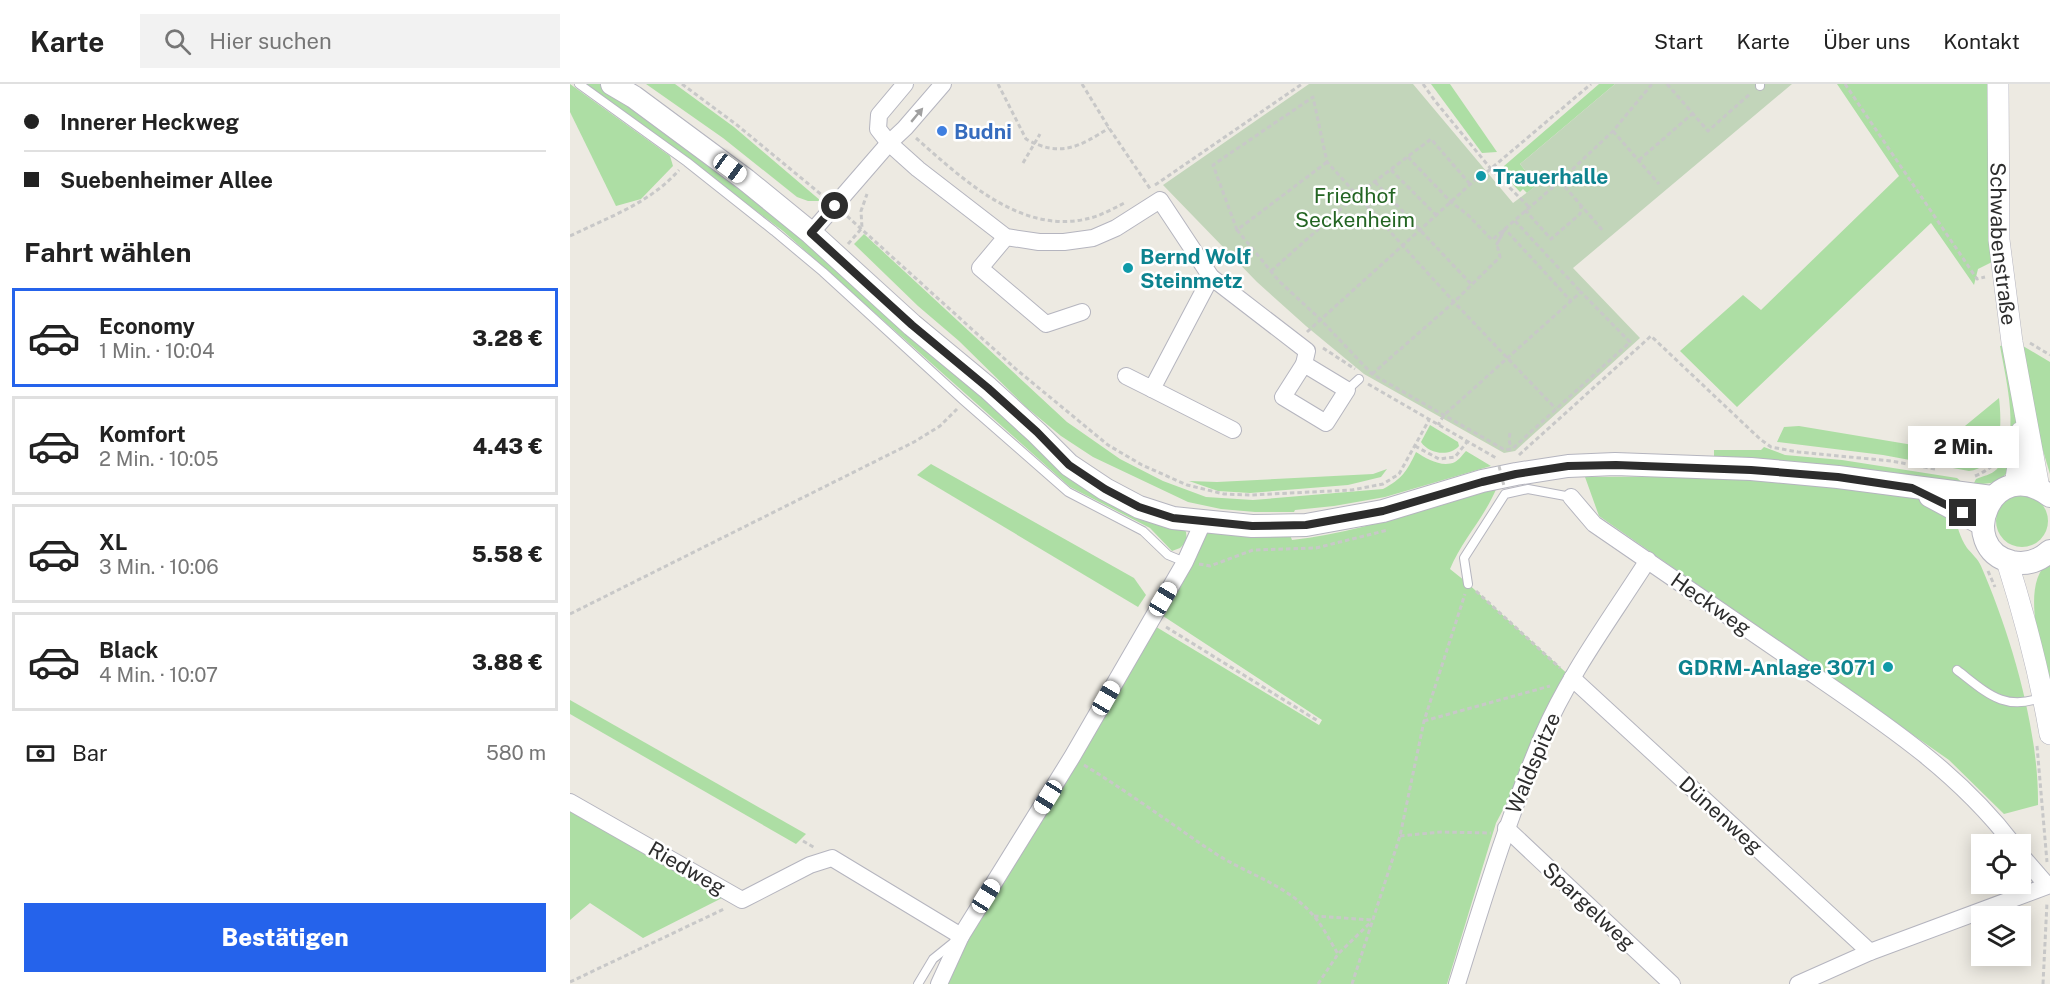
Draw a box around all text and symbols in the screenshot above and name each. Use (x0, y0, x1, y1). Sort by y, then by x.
search box (140, 14, 560, 68)
text: Karte (30, 25, 104, 58)
icon: search (161, 25, 194, 58)
text: Hier suchen (209, 28, 332, 54)
text: Start (1654, 29, 1703, 54)
text: Karte (1736, 29, 1790, 54)
text: Über uns (1823, 29, 1910, 54)
text: Kontakt (1943, 29, 2020, 54)
one-way arrow (910, 108, 923, 123)
text: Innerer Heckweg (60, 109, 239, 135)
place label: Budni (954, 119, 1012, 144)
marker: Budni (935, 124, 949, 138)
car (710, 150, 750, 186)
street label: Schwabenstraße (1986, 162, 2022, 327)
place label: Trauerhalle (1493, 164, 1608, 189)
text: Suebenheimer Allee (60, 167, 273, 193)
marker: Trauerhalle (1474, 169, 1488, 183)
park label: Friedhof Seckenheim (1295, 183, 1415, 232)
route start (821, 192, 848, 219)
text: Fahrt wählen (24, 236, 192, 268)
place label: Bernd Wolf Steinmetz (1140, 244, 1251, 293)
marker: Bernd Wolf Steinmetz (1121, 261, 1135, 275)
icon: car (27, 311, 81, 365)
text: Economy (99, 313, 195, 339)
text: 3.28 € (472, 325, 543, 351)
text: 1 Min. · 10:04 (99, 339, 215, 363)
icon: car (27, 419, 81, 473)
text: Komfort (99, 421, 186, 447)
callout: 2 Min. (1908, 426, 2018, 468)
text: 4.43 € (473, 433, 543, 459)
text: 2 Min. (1934, 435, 1993, 459)
text: 2 Min. · 10:05 (99, 447, 219, 471)
route end (1949, 499, 1976, 526)
icon: car (27, 527, 81, 581)
text: XL (99, 529, 127, 555)
text: 5.58 € (472, 541, 543, 567)
text: 3 Min. · 10:06 (99, 555, 219, 579)
street label: Heckweg (1666, 567, 1756, 641)
car (1146, 579, 1180, 619)
icon: car (27, 635, 81, 689)
text: Black (99, 637, 158, 663)
text: 3.88 € (472, 649, 543, 675)
place label: GDRM-Anlage 3071 (1678, 655, 1876, 680)
marker: GDRM-Anlage 3071 (1881, 660, 1895, 674)
text: 4 Min. · 10:07 (99, 663, 218, 687)
car (1089, 678, 1123, 718)
street label: Waldspitze (1500, 709, 1566, 817)
icon: cash (24, 737, 57, 770)
text: Bar (72, 740, 108, 766)
text: 580 m (486, 741, 546, 765)
street label: Dünenweg (1674, 771, 1768, 859)
car (1031, 777, 1065, 817)
map controls (1971, 834, 2031, 966)
button: locate (1971, 834, 2031, 894)
street label: Riedweg (644, 836, 730, 900)
street label: Spargelweg (1537, 857, 1641, 955)
car (969, 876, 1003, 916)
button: Bestätigen (24, 903, 546, 972)
button: layers (1971, 906, 2031, 966)

